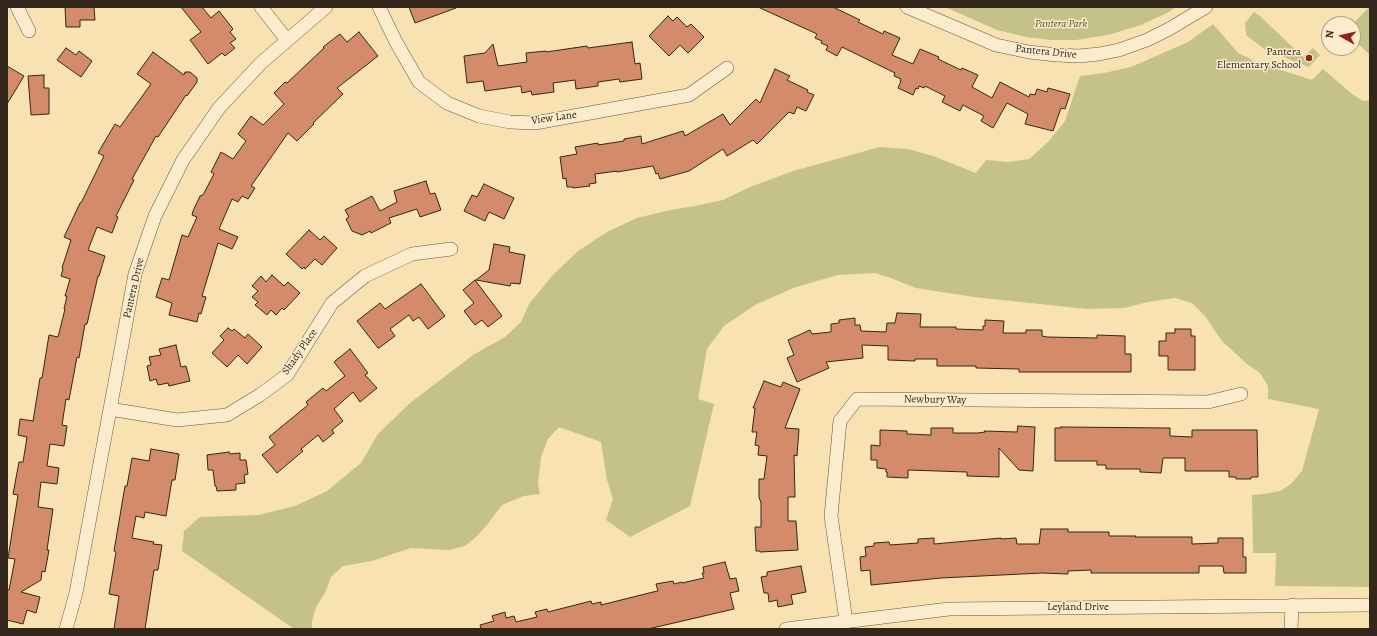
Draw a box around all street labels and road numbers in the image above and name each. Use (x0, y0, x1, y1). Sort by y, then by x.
street label: Pantera Drive (1015, 42, 1077, 62)
street label: View Lane (530, 108, 578, 128)
street label: Pantera Drive (121, 256, 147, 320)
street label: Shady Place (279, 327, 321, 377)
street label: Newbury Way (904, 393, 966, 407)
street label: Leyland Drive (1047, 600, 1109, 614)

